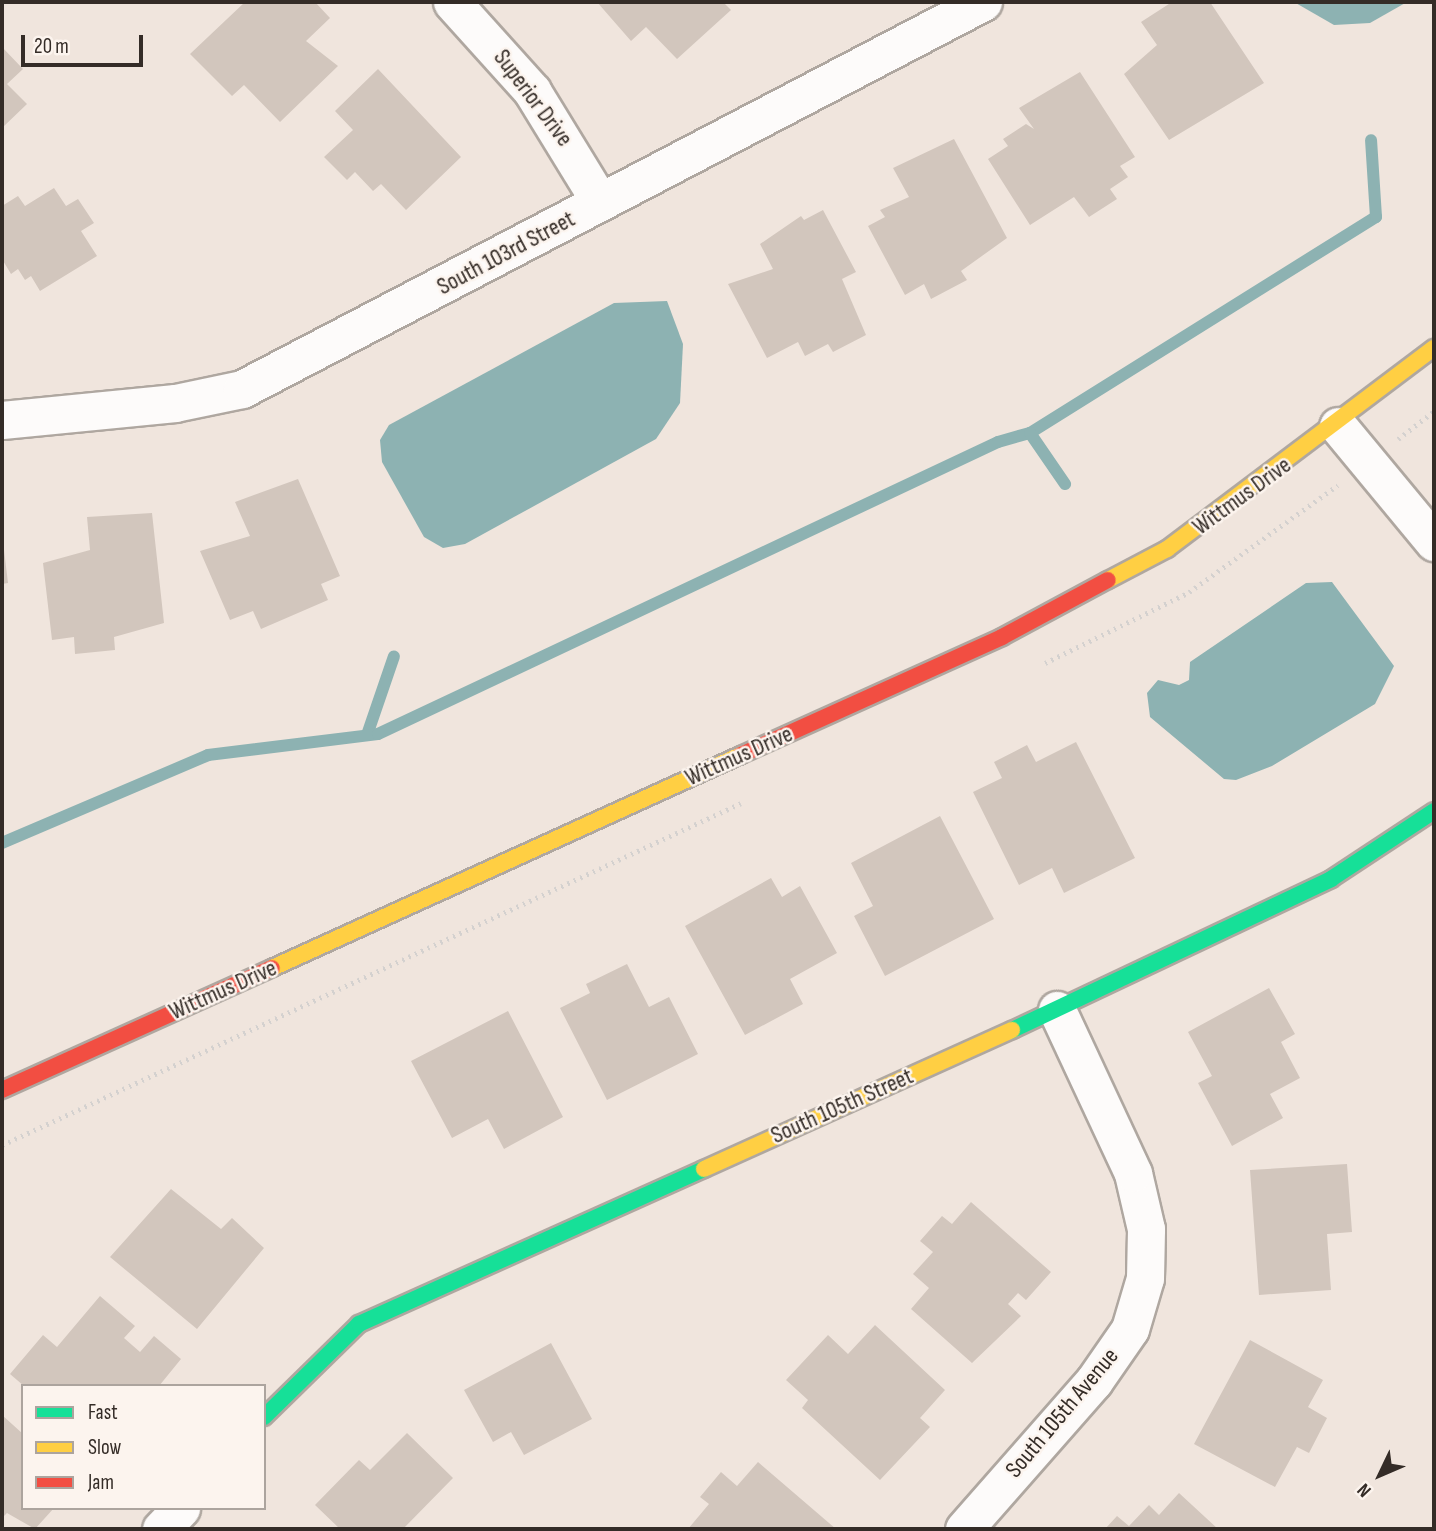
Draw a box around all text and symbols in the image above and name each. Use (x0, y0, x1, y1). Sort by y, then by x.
scale bar (24, 21, 147, 65)
text: 20 m (34, 34, 69, 59)
street label: Superior Drive (487, 44, 579, 152)
street label: South 103rd Street (432, 205, 580, 301)
street label: Wittmus Drive (1187, 451, 1297, 541)
street label: Wittmus Drive (681, 720, 797, 792)
street label: Wittmus Drive (165, 954, 281, 1026)
street label: South 105th Street (767, 1062, 917, 1150)
street label: South 105th Avenue (999, 1342, 1125, 1484)
legend (21, 1384, 266, 1510)
text: Fast (88, 1400, 118, 1425)
text: Slow (88, 1435, 121, 1460)
north arrow (1345, 1440, 1415, 1510)
text: Jam (88, 1470, 114, 1495)
text: N (1353, 1478, 1376, 1502)

